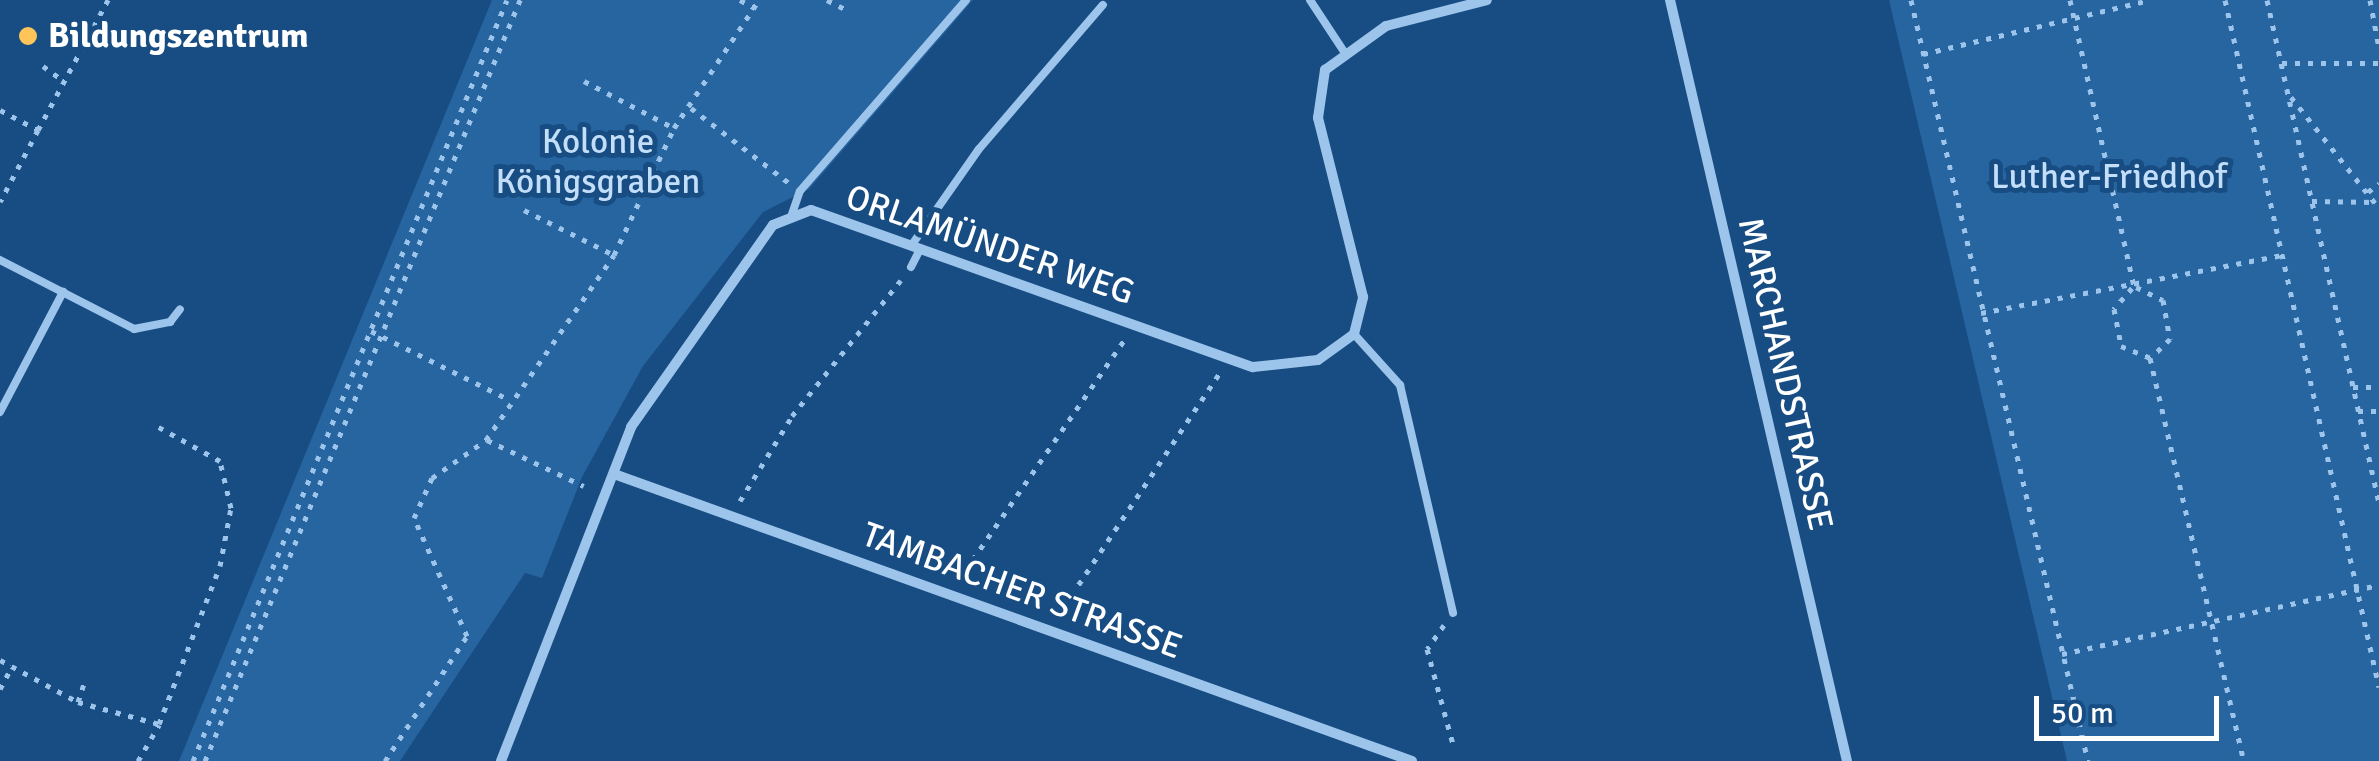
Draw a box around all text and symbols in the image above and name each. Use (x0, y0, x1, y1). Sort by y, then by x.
place label: Bildungszentrum (48, 15, 309, 57)
marker: Bildungszentrum (17, 25, 39, 47)
park label: Kolonie Königsgraben (496, 121, 700, 203)
park label: Luther-Friedhof (1991, 156, 2227, 198)
street label: ORLAMÜNDER WEG (841, 176, 1139, 314)
street label: MARCHANDSTRASSE (1729, 214, 1841, 534)
street label: TAMBACHER STRASSE (857, 514, 1187, 668)
scale bar (2039, 676, 2224, 738)
text: 50 m (2051, 695, 2114, 732)

